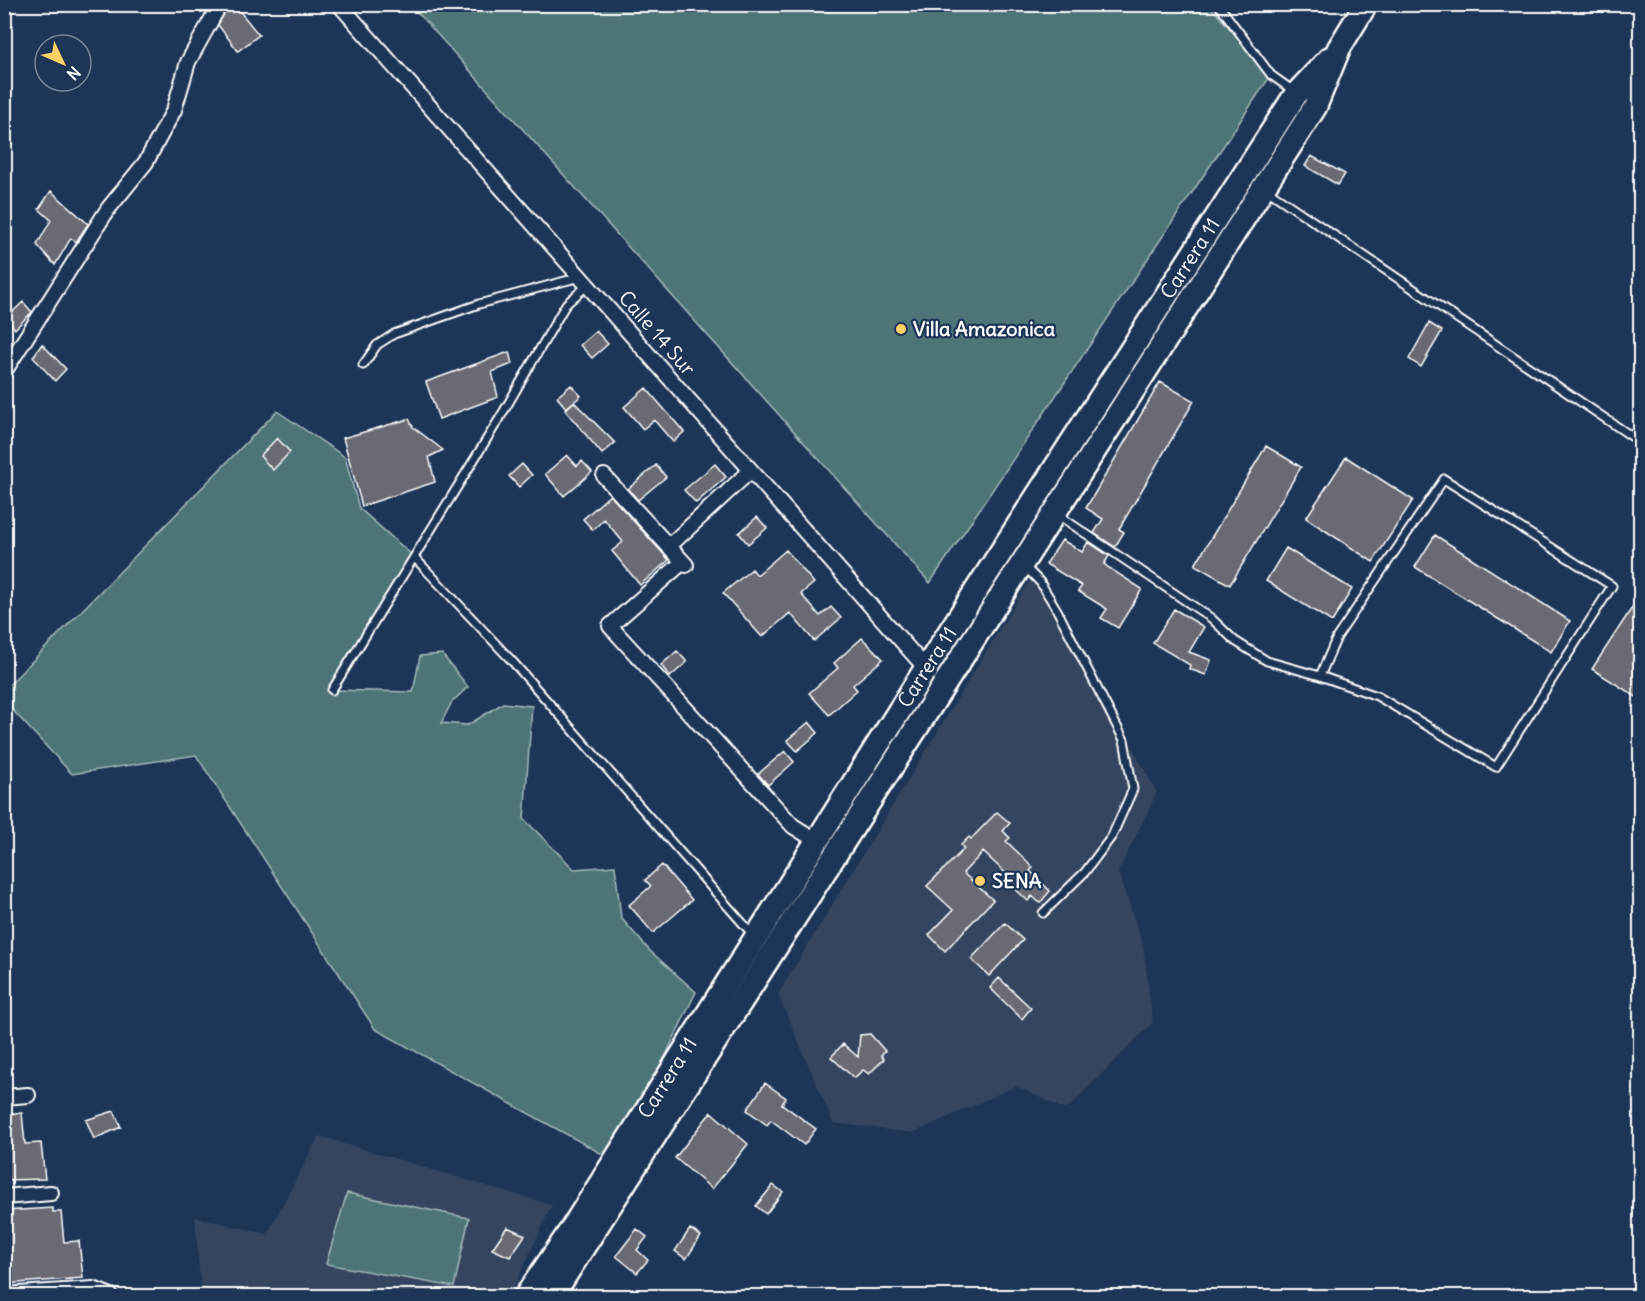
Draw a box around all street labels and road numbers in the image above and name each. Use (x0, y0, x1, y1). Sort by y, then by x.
street label: Carrera 11 (1155, 213, 1225, 303)
street label: Calle 14 Sur (614, 285, 701, 380)
street label: Carrera 11 (892, 622, 962, 712)
street label: Carrera 11 (632, 1032, 702, 1123)

